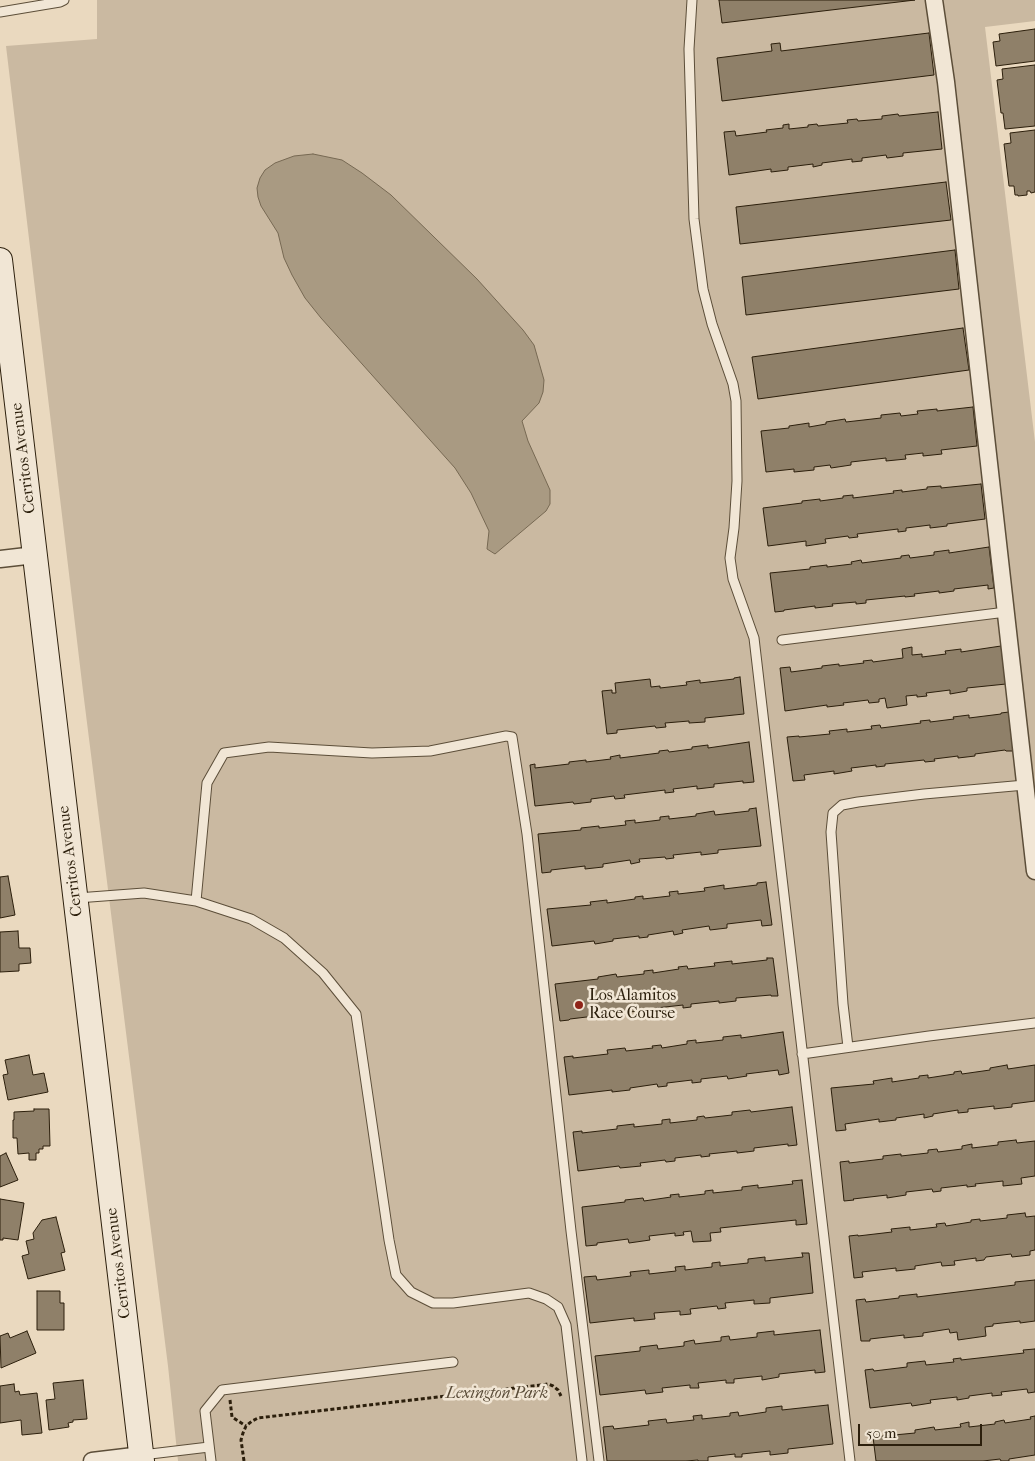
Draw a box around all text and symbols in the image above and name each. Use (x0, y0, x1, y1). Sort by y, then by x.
street label: Cerritos Avenue (8, 401, 40, 515)
street label: Cerritos Avenue (55, 804, 87, 918)
place label: Los Alamitos Race Course (589, 986, 676, 1024)
marker: Los Alamitos Race Course (573, 999, 585, 1011)
street label: Cerritos Avenue (103, 1206, 135, 1320)
park label: Lexington Park (446, 1384, 548, 1404)
scale bar (860, 1414, 984, 1446)
text: 50 m (866, 1424, 896, 1442)

